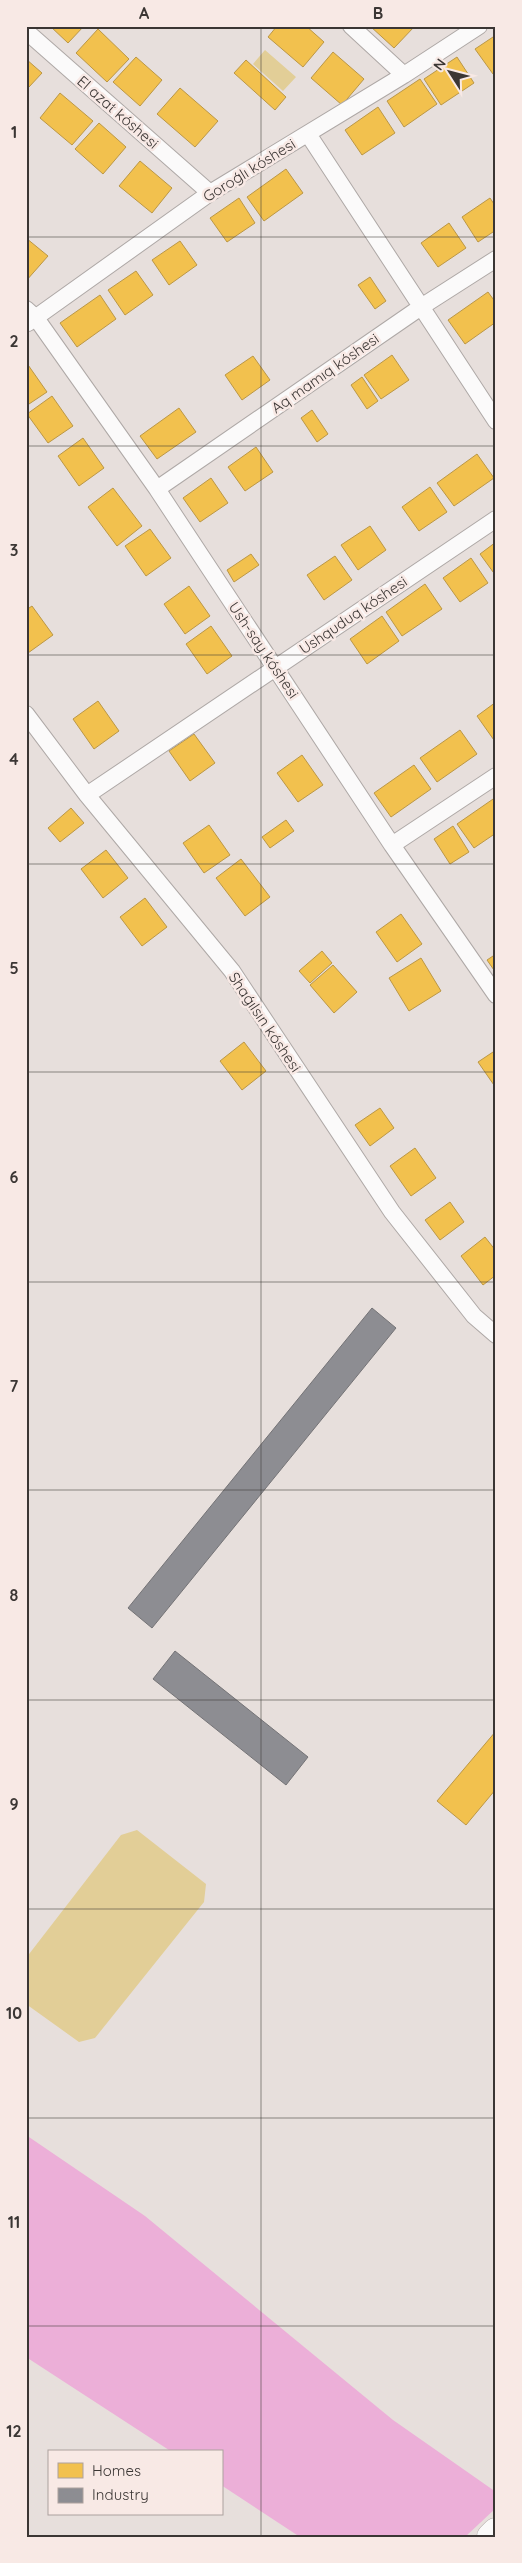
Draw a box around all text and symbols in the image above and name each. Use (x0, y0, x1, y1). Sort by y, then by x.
text: A (139, 3, 150, 23)
text: B (373, 3, 383, 23)
north arrow (424, 48, 474, 98)
text: N (429, 55, 450, 74)
street label: El azat kóshesi (73, 71, 163, 153)
text: 1 (11, 122, 17, 142)
street label: Goroǵlı kóshesi (199, 134, 299, 206)
street label: Aq mamıq kóshesi (267, 329, 383, 417)
text: 2 (9, 331, 19, 351)
text: 3 (10, 540, 18, 560)
street label: Ushquduq kóshesi (295, 572, 411, 658)
street label: Ush-say kóshesi (225, 598, 303, 702)
text: 4 (9, 749, 19, 769)
text: 5 (9, 958, 19, 978)
street label: Shaǵılsın kóshesi (225, 968, 305, 1076)
text: 6 (10, 1167, 19, 1187)
text: 7 (10, 1376, 19, 1396)
text: 8 (10, 1585, 19, 1605)
text: 9 (9, 1794, 19, 1814)
text: 10 (6, 2003, 22, 2023)
text: 11 (8, 2212, 20, 2232)
text: 12 (6, 2421, 22, 2441)
legend (48, 2450, 222, 2516)
text: Homes (92, 2461, 141, 2480)
text: Industry (92, 2485, 149, 2504)

